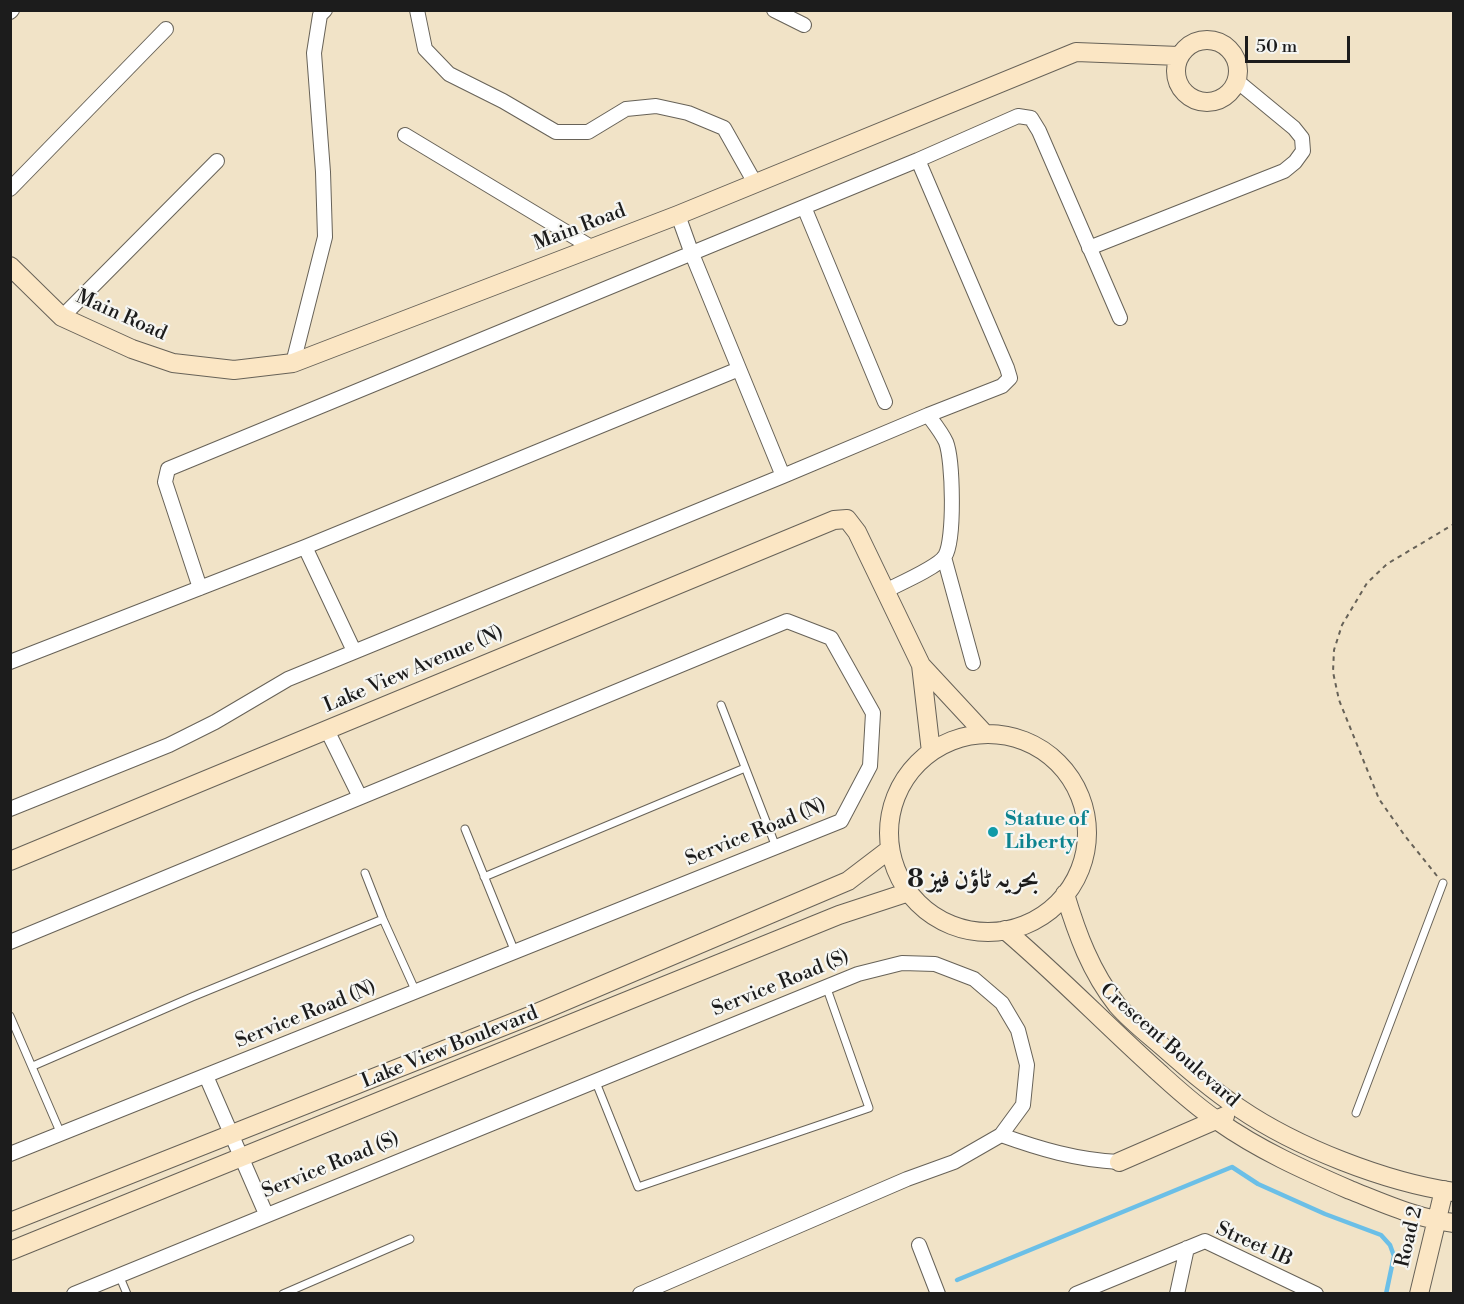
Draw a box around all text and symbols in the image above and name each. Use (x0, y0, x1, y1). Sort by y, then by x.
scale bar (1248, 24, 1353, 62)
text: 50 m (1256, 35, 1297, 58)
street label: Main Road (531, 199, 629, 257)
street label: Main Road (72, 285, 170, 347)
street label: Lake View Avenue (N) (321, 621, 507, 719)
street label: Service Road (N) (682, 794, 830, 872)
place label: Statue of Liberty (1005, 808, 1087, 855)
marker: Statue of Liberty (986, 825, 1000, 839)
district label: بحریہ ٹاؤن فیز 8 (907, 865, 1039, 897)
street label: Service Road (S) (709, 945, 853, 1023)
street label: Service Road (N) (232, 976, 380, 1054)
street label: Crescent Boulevard (1094, 979, 1244, 1113)
street label: Lake View Boulevard (358, 1002, 542, 1094)
street label: Service Road (S) (259, 1127, 403, 1205)
street label: Road 2 (1391, 1204, 1429, 1270)
street label: Street 1B (1212, 1218, 1296, 1272)

